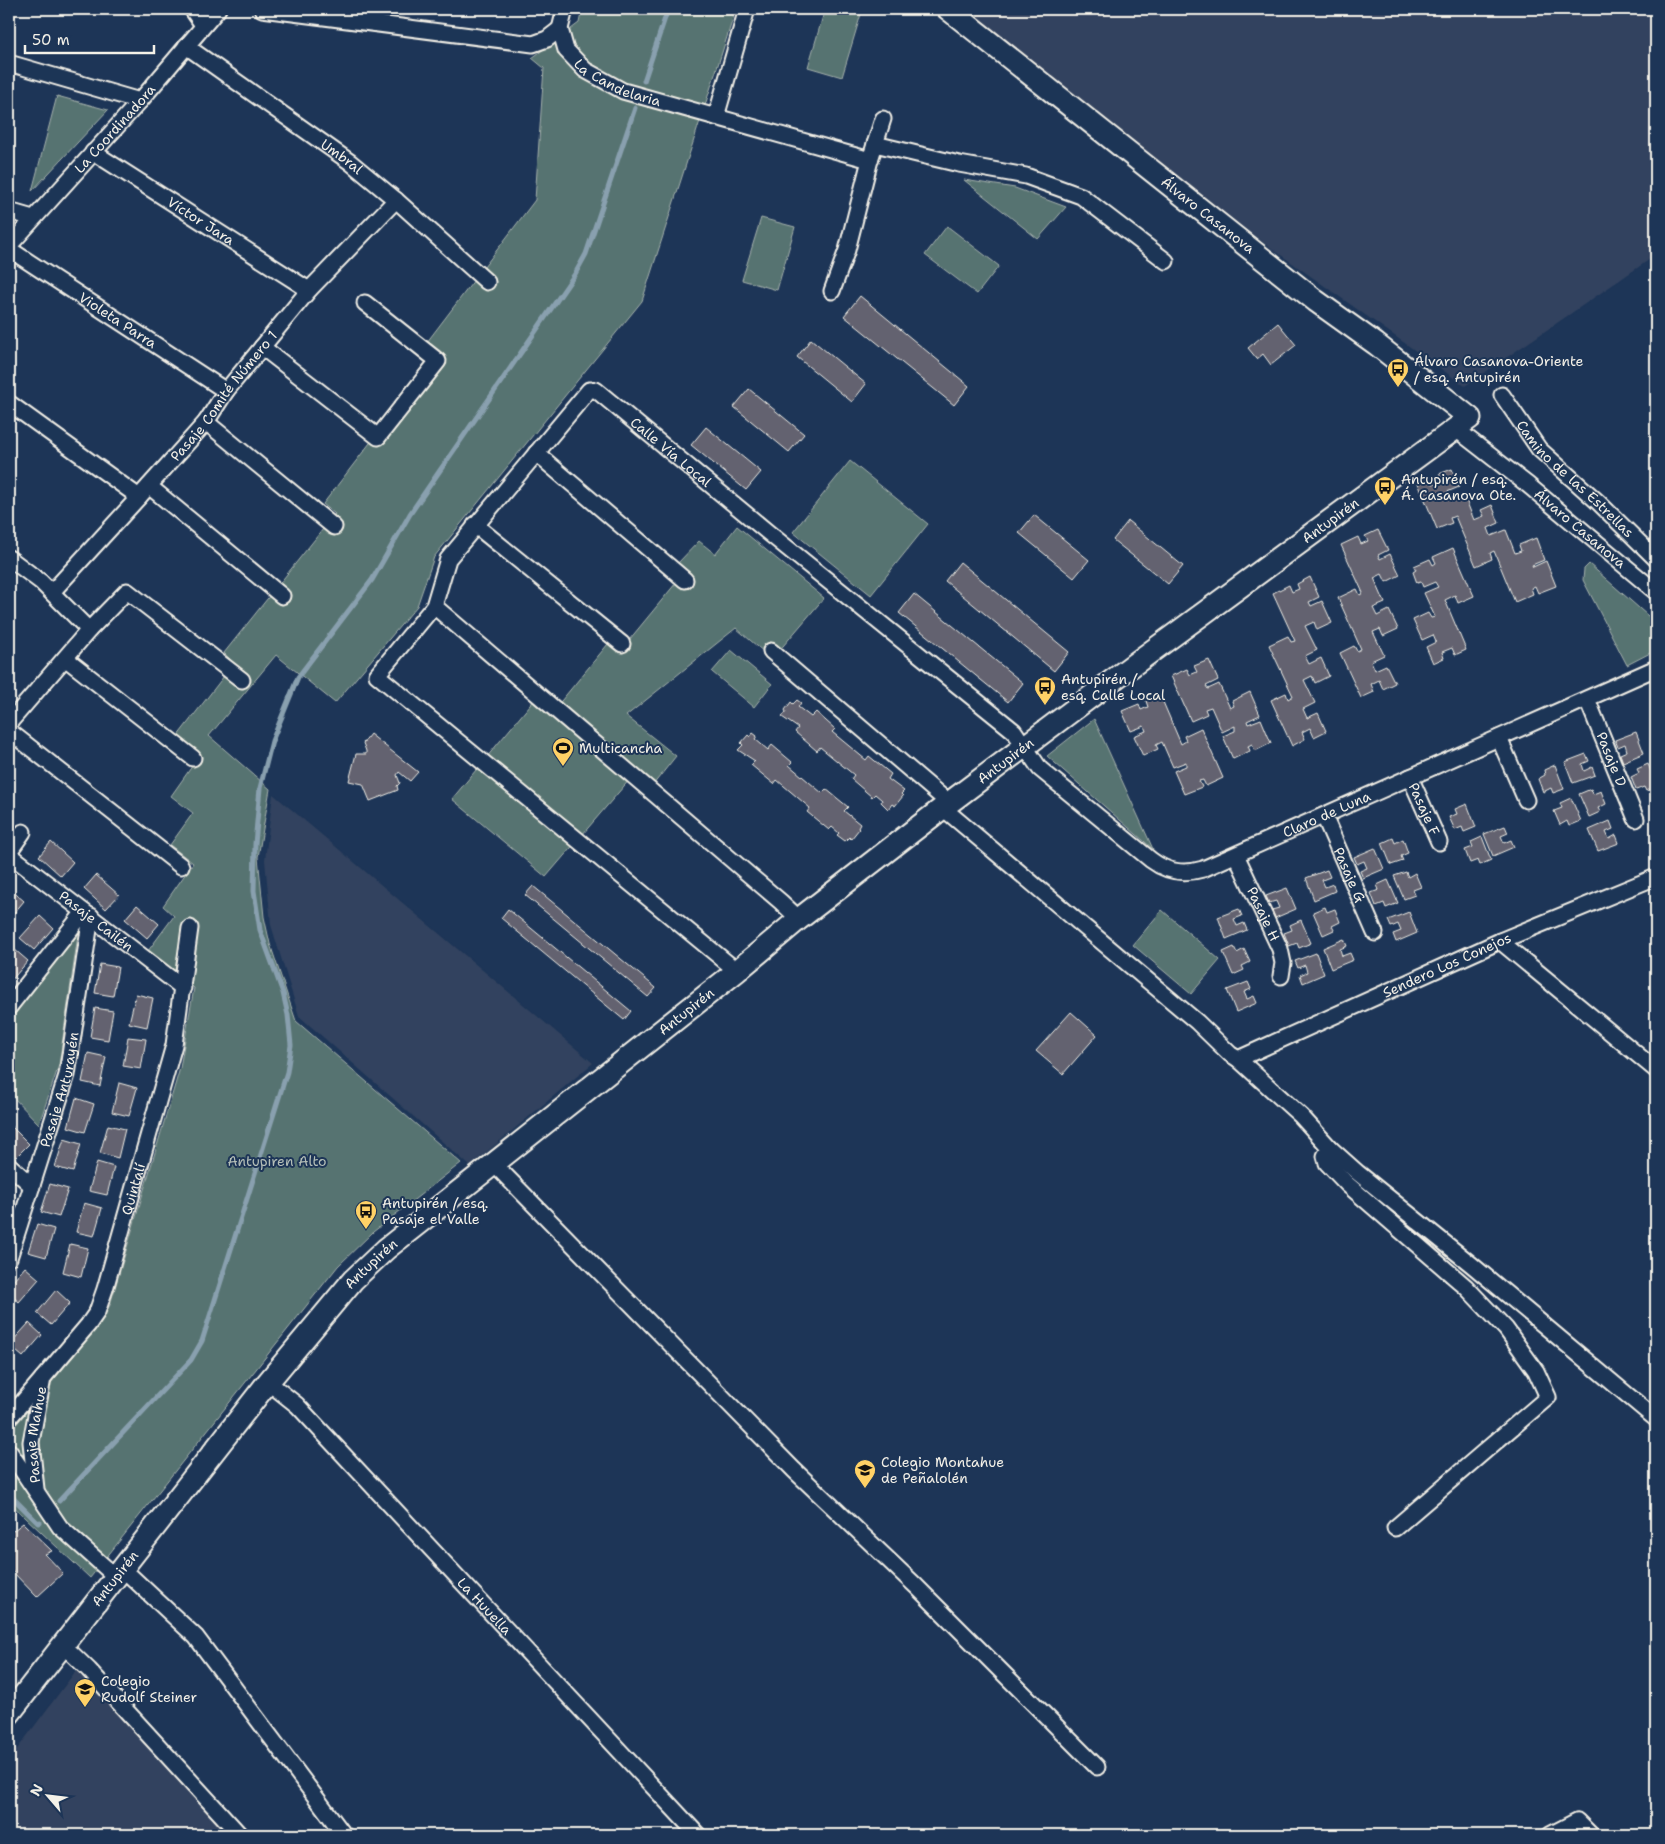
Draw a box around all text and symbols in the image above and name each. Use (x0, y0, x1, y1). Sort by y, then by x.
scale bar (25, 22, 154, 54)
text: 50 m (32, 30, 70, 50)
street label: La Candelaria (570, 55, 663, 110)
street label: La Coordinadora (70, 80, 159, 177)
street label: Umbral (317, 135, 367, 178)
street label: Álvaro Casanova (1157, 173, 1259, 257)
street label: Víctor Jara (164, 193, 238, 249)
street label: Violeta Parra (75, 288, 160, 352)
street label: Pasaje Comité Número 1 (166, 327, 281, 465)
place label: Álvaro Casanova-Oriente / esq. Antupirén (1414, 352, 1584, 386)
bus stop icon: Álvaro Casanova-Oriente / esq. Antupirén (1386, 357, 1410, 388)
street label: Calle Vía Local (627, 413, 716, 491)
street label: Camino de las Estrellas (1513, 417, 1638, 541)
place label: Antupirén / esq. Á. Casanova Ote. (1401, 470, 1516, 504)
bus stop icon: Antupirén / esq. Á. Casanova Ote. (1373, 475, 1397, 506)
street label: Álvaro Casanova (1530, 485, 1630, 572)
street label: Antupirén (1298, 493, 1363, 547)
place label: Antupirén / esq. Calle Local (1061, 670, 1166, 704)
bus stop icon: Antupirén / esq. Calle Local (1033, 675, 1057, 706)
street label: Pasaje D (1592, 729, 1631, 789)
street label: Antupirén (974, 733, 1038, 788)
sports icon: Multicancha (551, 736, 575, 767)
place label: Multicancha (579, 739, 663, 757)
street label: Pasaje F (1405, 780, 1444, 838)
street label: Claro de Luna (1280, 787, 1374, 841)
street label: Pasaje G (1330, 844, 1370, 905)
street label: Pasaje H (1243, 884, 1284, 944)
street label: Pasaje Cailén (55, 887, 137, 956)
street label: Sendero Los Conejos (1380, 928, 1514, 1002)
street label: Antupirén (655, 983, 718, 1039)
street label: Pasaje Anturayén (36, 1030, 82, 1150)
park label: Antupiren Alto (227, 1152, 327, 1170)
street label: Quintalí (117, 1161, 149, 1217)
place label: Antupirén / esq. Pasaje el Valle (382, 1194, 488, 1228)
bus stop icon: Antupirén / esq. Pasaje el Valle (354, 1199, 378, 1230)
street label: Antupirén (340, 1234, 401, 1293)
street label: Pasaje Maihue (22, 1384, 50, 1484)
place label: Colegio Montahue de Peñalolén (881, 1453, 1004, 1487)
school or university icon: Colegio Montahue de Peñalolén (853, 1458, 877, 1489)
street label: Antupirén (87, 1546, 142, 1610)
street label: La Huuella (453, 1574, 516, 1639)
place label: Colegio Rudolf Steiner (101, 1672, 198, 1706)
school or university icon: Colegio Rudolf Steiner (73, 1677, 97, 1708)
north arrow (22, 1772, 72, 1822)
text: N (26, 1781, 47, 1799)

